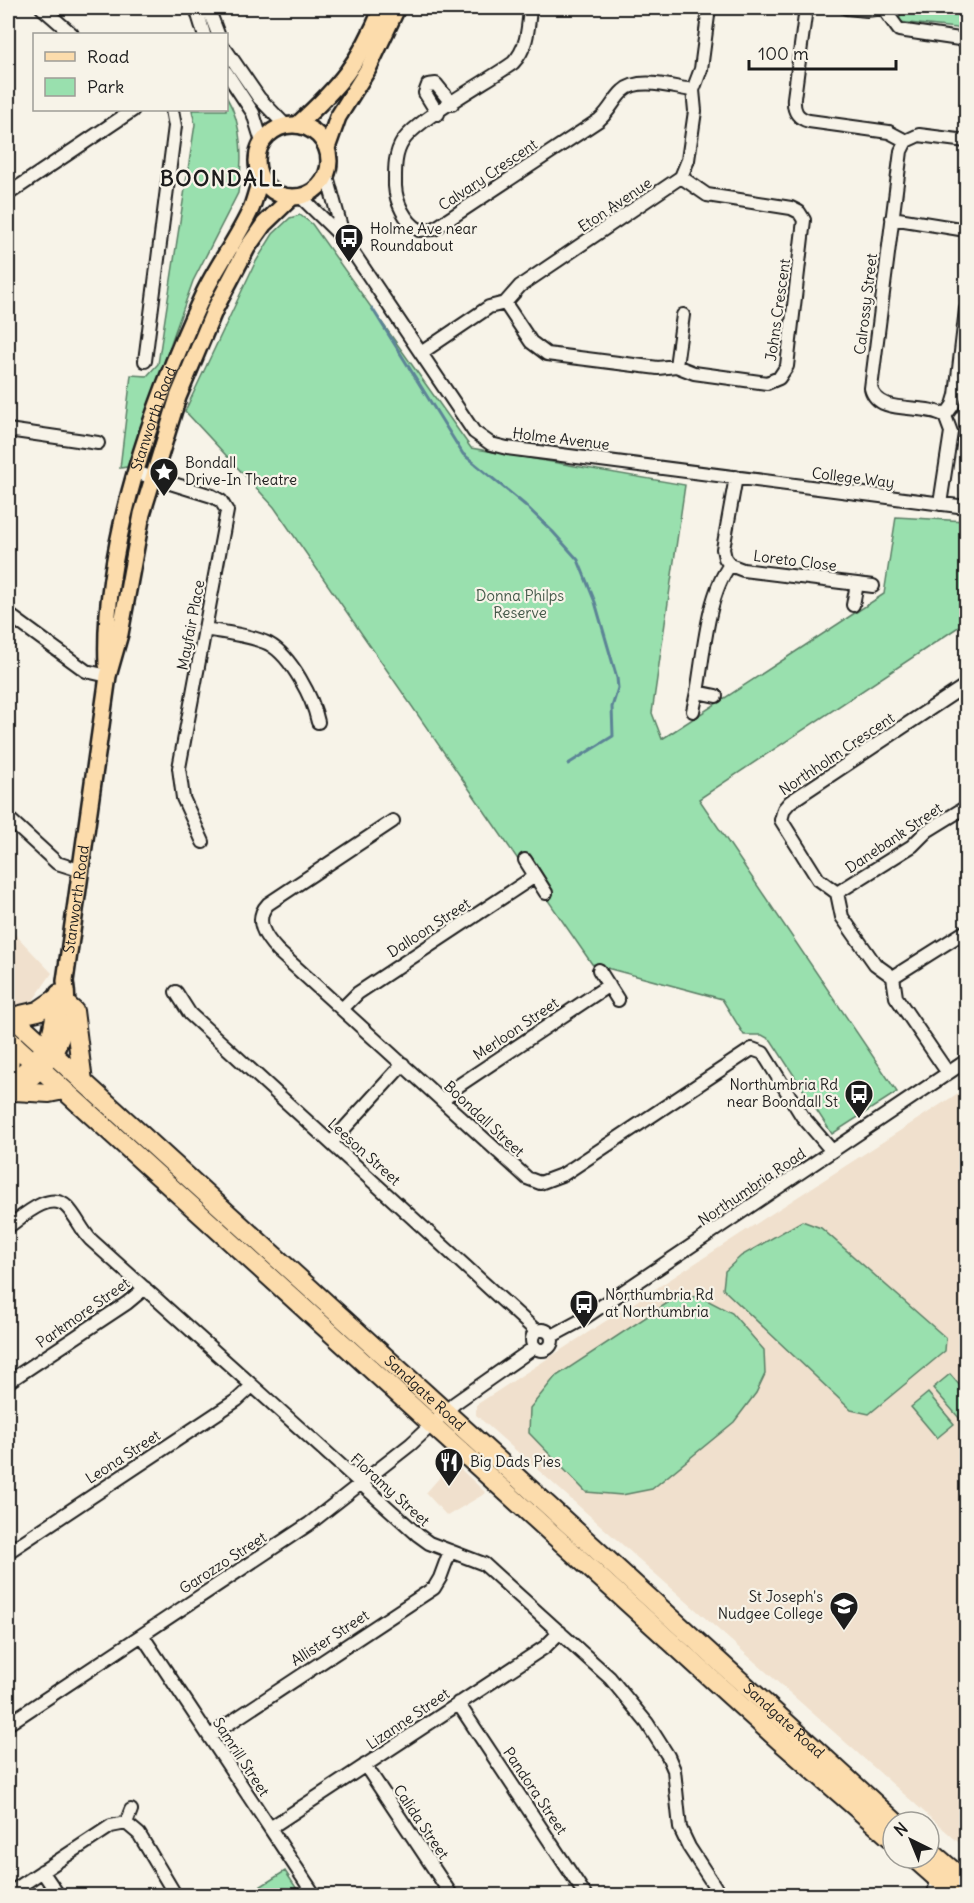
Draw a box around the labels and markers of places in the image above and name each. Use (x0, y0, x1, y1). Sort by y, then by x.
place label: Holme Ave near Roundabout (370, 219, 477, 255)
bus stop icon: Holme Ave near Roundabout (333, 222, 365, 264)
place label: Bondall Drive-In Theatre (185, 453, 297, 489)
place icon: Bondall Drive-In Theatre (148, 456, 180, 498)
place label: Northumbria Rd near Boondall St (727, 1075, 838, 1111)
bus stop icon: Northumbria Rd near Boondall St (843, 1078, 875, 1120)
place label: Northumbria Rd at Northumbria (605, 1285, 714, 1321)
bus stop icon: Northumbria Rd at Northumbria (568, 1288, 600, 1330)
restaurant icon: Big Dads Pies (433, 1446, 465, 1488)
place label: Big Dads Pies (470, 1452, 561, 1471)
place label: St Joseph's Nudgee College (718, 1587, 823, 1623)
school or university icon: St Joseph's Nudgee College (828, 1590, 860, 1632)

